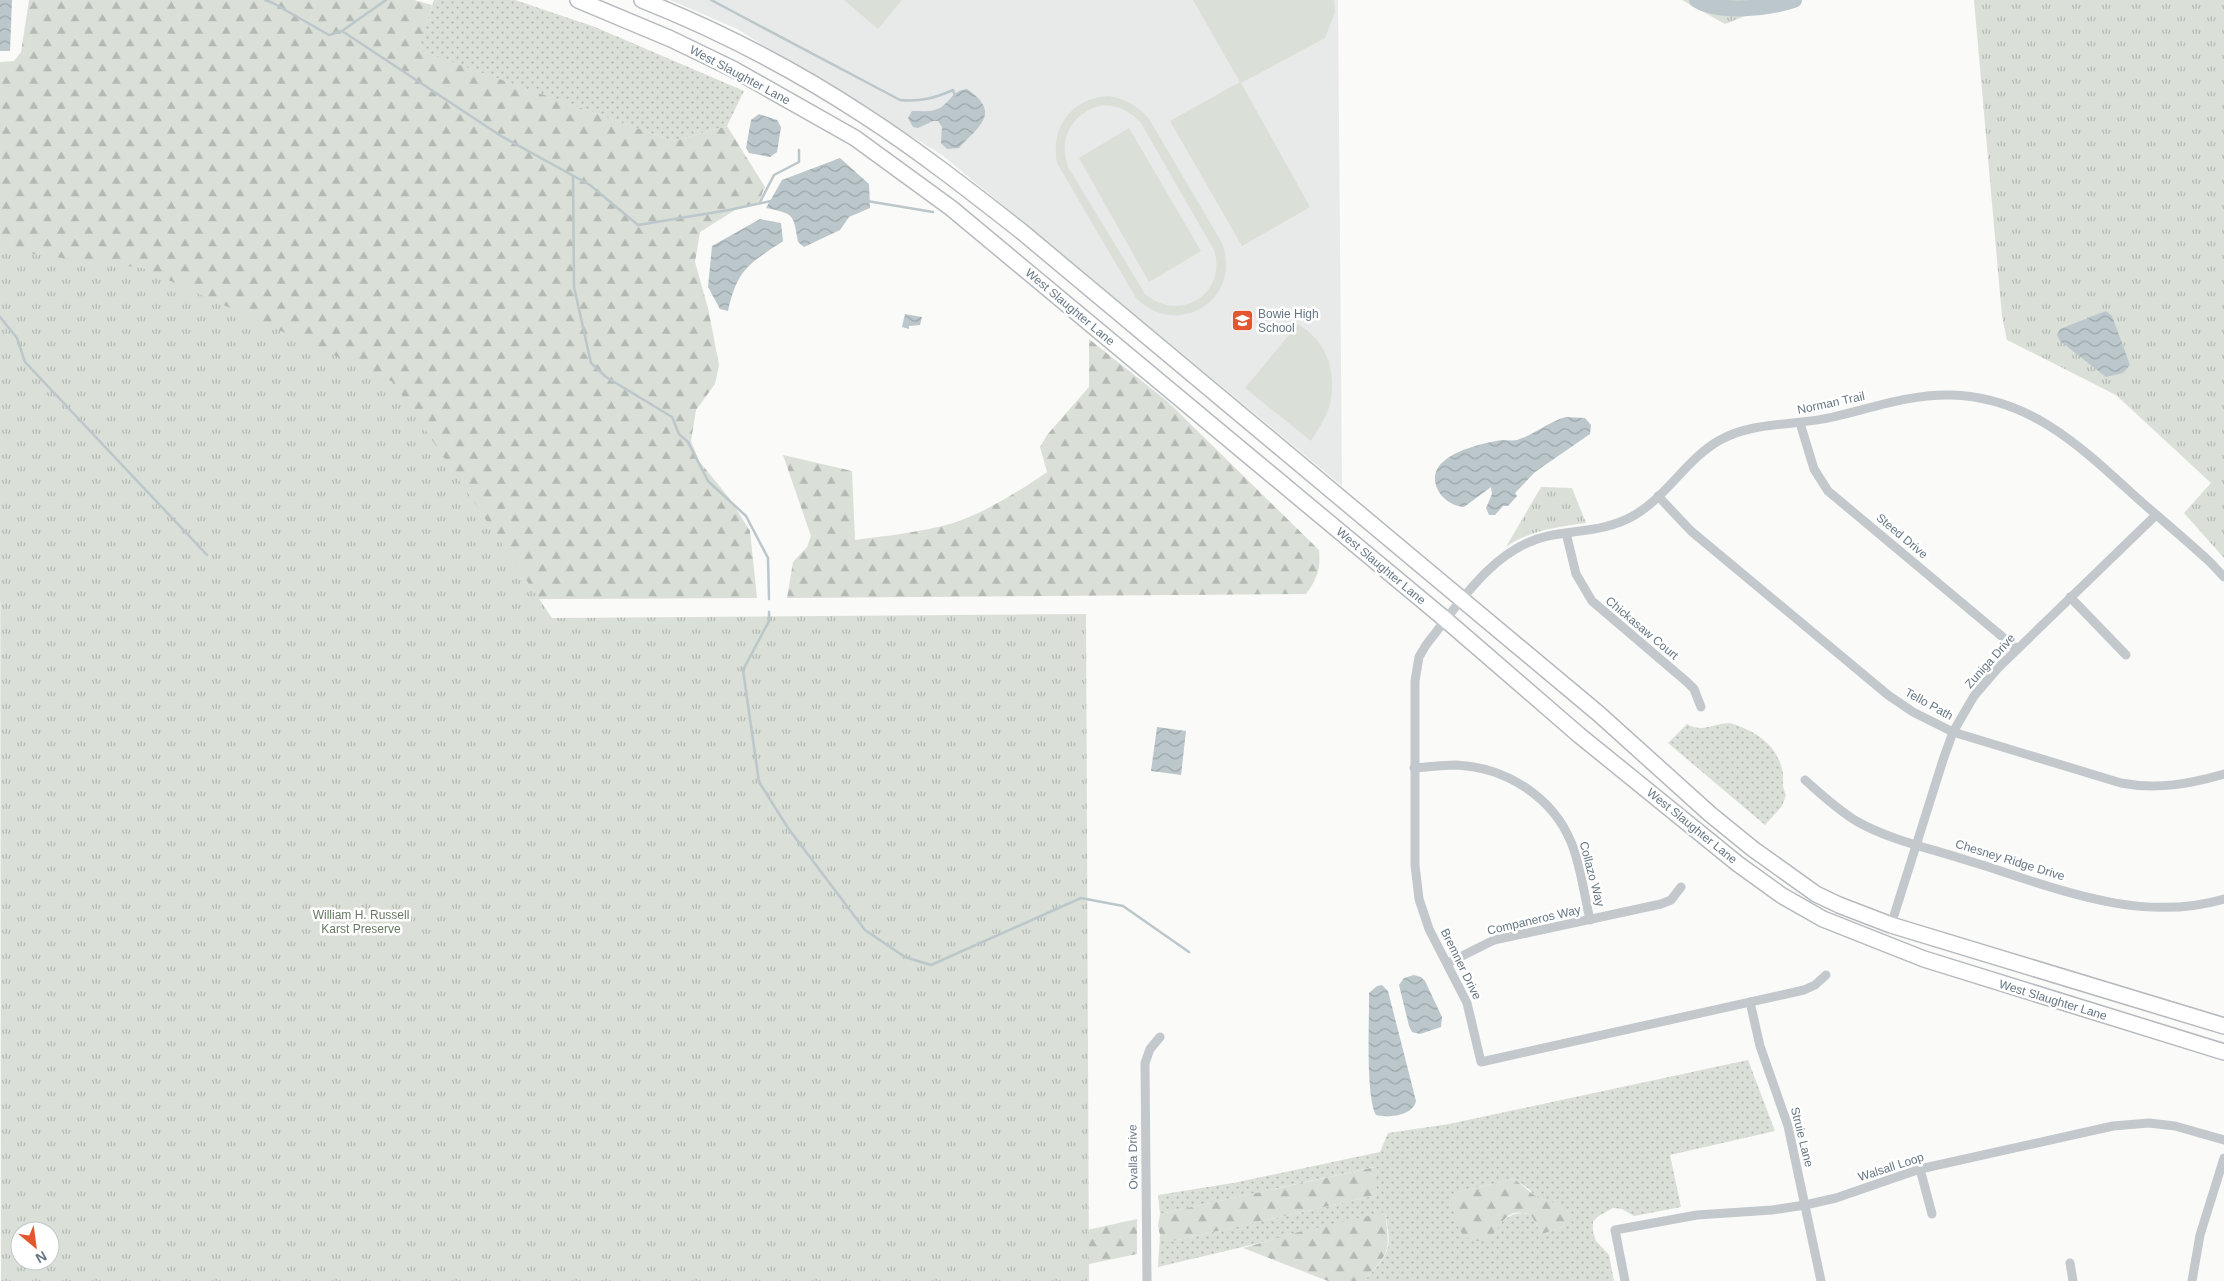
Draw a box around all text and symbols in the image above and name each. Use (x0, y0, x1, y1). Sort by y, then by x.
street label: West Slaughter Lane (687, 43, 793, 108)
street label: West Slaughter Lane (1023, 266, 1118, 349)
place label: Bowie High School (1258, 307, 1319, 335)
school or university icon: Bowie High School (1230, 309, 1254, 333)
street label: Norman Trail (1796, 389, 1866, 417)
street label: Steed Drive (1873, 510, 1931, 562)
street label: West Slaughter Lane (1334, 525, 1429, 608)
street label: Chickasaw Court (1603, 593, 1682, 663)
street label: Zuniga Drive (1962, 631, 2018, 691)
street label: Tello Path (1903, 685, 1955, 723)
street label: West Slaughter Lane (1644, 785, 1740, 867)
street label: Chesney Ridge Drive (1954, 837, 2067, 883)
street label: Collazo Way (1577, 840, 1607, 908)
street label: Companeros Way (1486, 902, 1582, 938)
park label: William H. Russell Karst Preserve (313, 908, 409, 936)
street label: Bremner Drive (1438, 926, 1484, 1002)
street label: West Slaughter Lane (1997, 977, 2109, 1023)
street label: Struie Lane (1788, 1106, 1816, 1169)
street label: Ovalla Drive (1125, 1124, 1141, 1190)
street label: Walsall Loop (1856, 1150, 1926, 1184)
north arrow (10, 1221, 60, 1271)
text: N (33, 1248, 50, 1267)

